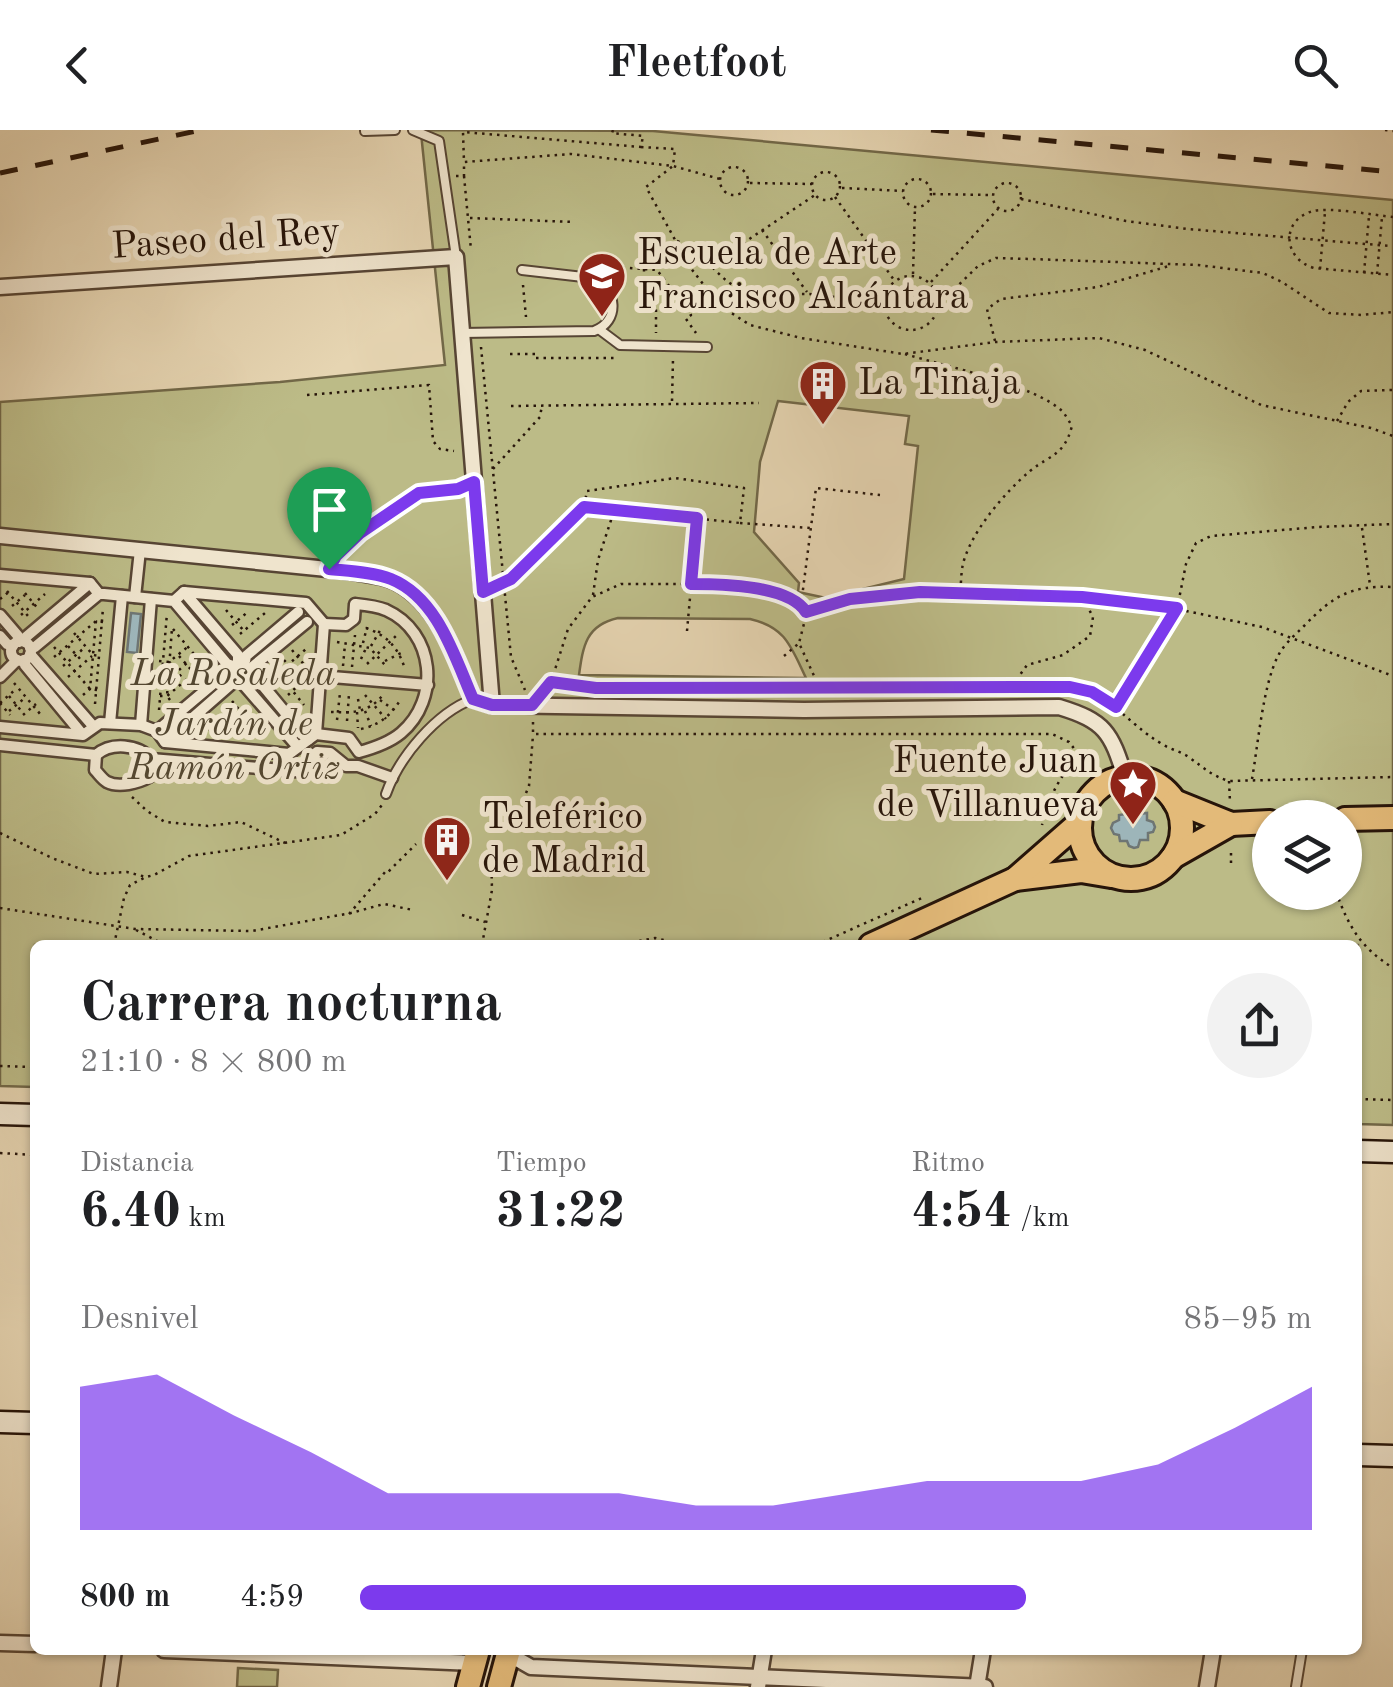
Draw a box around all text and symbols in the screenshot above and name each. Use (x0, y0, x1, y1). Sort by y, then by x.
icon: back (50, 38, 105, 93)
icon: search (1288, 38, 1343, 93)
text: Fleetfoot (606, 42, 787, 87)
street label: Paseo del Rey (110, 213, 342, 267)
place label: Escuela de Arte Francisco Alcántara (637, 235, 969, 317)
school or university icon: Escuela de Arte Francisco Alcántara (576, 250, 628, 318)
building icon: La Tinaja (797, 358, 849, 426)
place label: La Tinaja (858, 365, 1021, 403)
pin (287, 467, 372, 570)
icon: arrive (302, 482, 357, 537)
park label: La Rosaleda (129, 656, 336, 694)
park label: Jardín de Ramón Ortiz (126, 706, 341, 788)
place label: Fuente Juan de Villanueva (877, 743, 1098, 825)
place icon: Fuente Juan de Villanueva (1107, 758, 1159, 826)
place label: Teleférico de Madrid (482, 799, 646, 881)
map controls (1252, 800, 1362, 910)
button: layers (1252, 800, 1362, 910)
building icon: Teleférico de Madrid (421, 814, 473, 882)
button: share (1207, 973, 1312, 1078)
text: Carrera nocturna (80, 978, 502, 1033)
text: 21:10 · 8 × 800 m (80, 1047, 347, 1079)
text: Distancia (80, 1150, 194, 1178)
text: Tiempo (496, 1150, 587, 1178)
text: Ritmo (911, 1150, 985, 1178)
text: 6.40 (80, 1188, 181, 1238)
text: 31:22 (496, 1188, 626, 1238)
text: 4:54 (911, 1188, 1012, 1238)
text: km (181, 1205, 226, 1233)
text: /km (1012, 1205, 1070, 1233)
text: Desnivel (80, 1304, 198, 1336)
text: 85–95 m (1184, 1304, 1312, 1336)
text: 800 m (80, 1582, 170, 1614)
text: 4:59 (240, 1582, 305, 1614)

